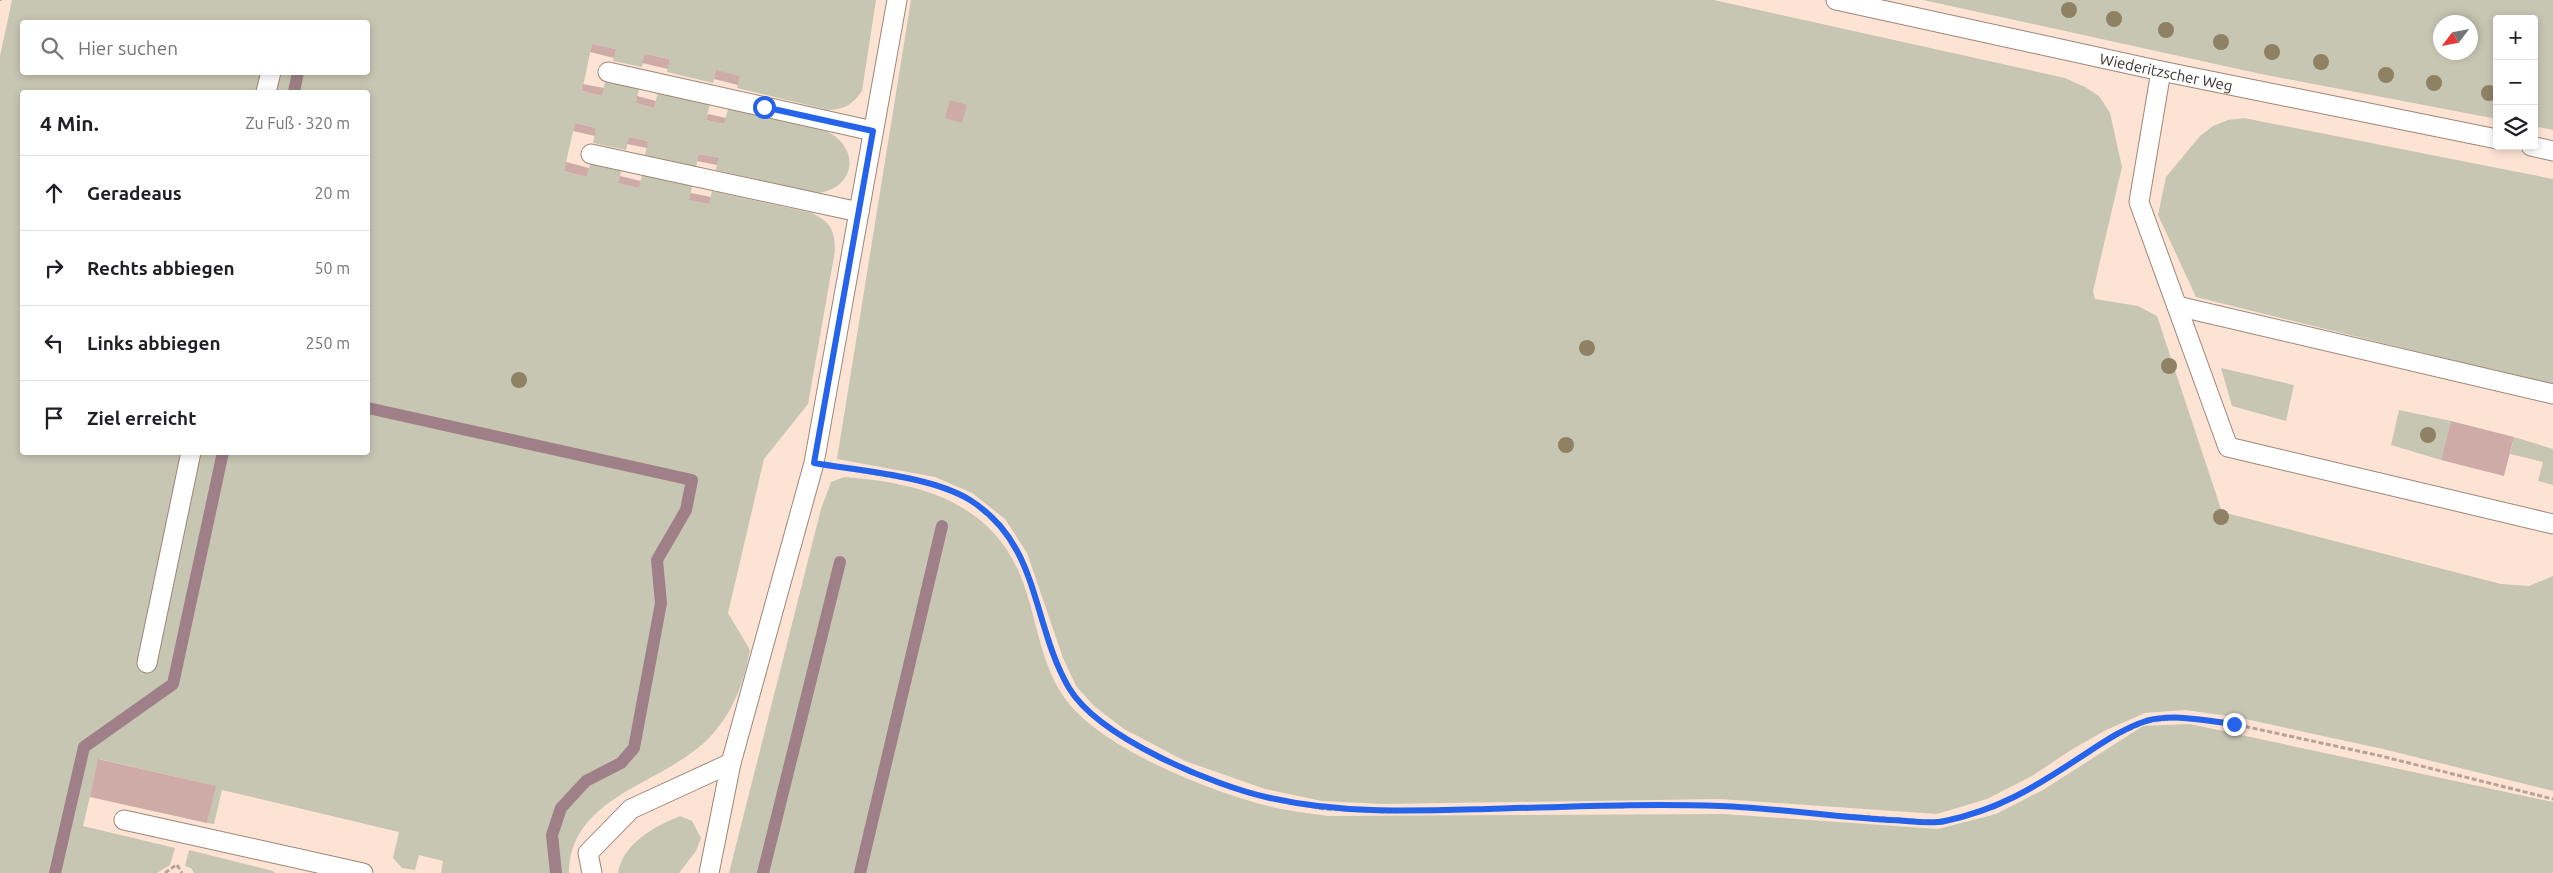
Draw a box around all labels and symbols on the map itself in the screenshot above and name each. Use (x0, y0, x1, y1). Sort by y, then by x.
north arrow (2433, 15, 2478, 60)
street label: Wiederitzscher Weg (2098, 49, 2234, 94)
route start (753, 96, 776, 119)
route end (2223, 713, 2246, 736)

